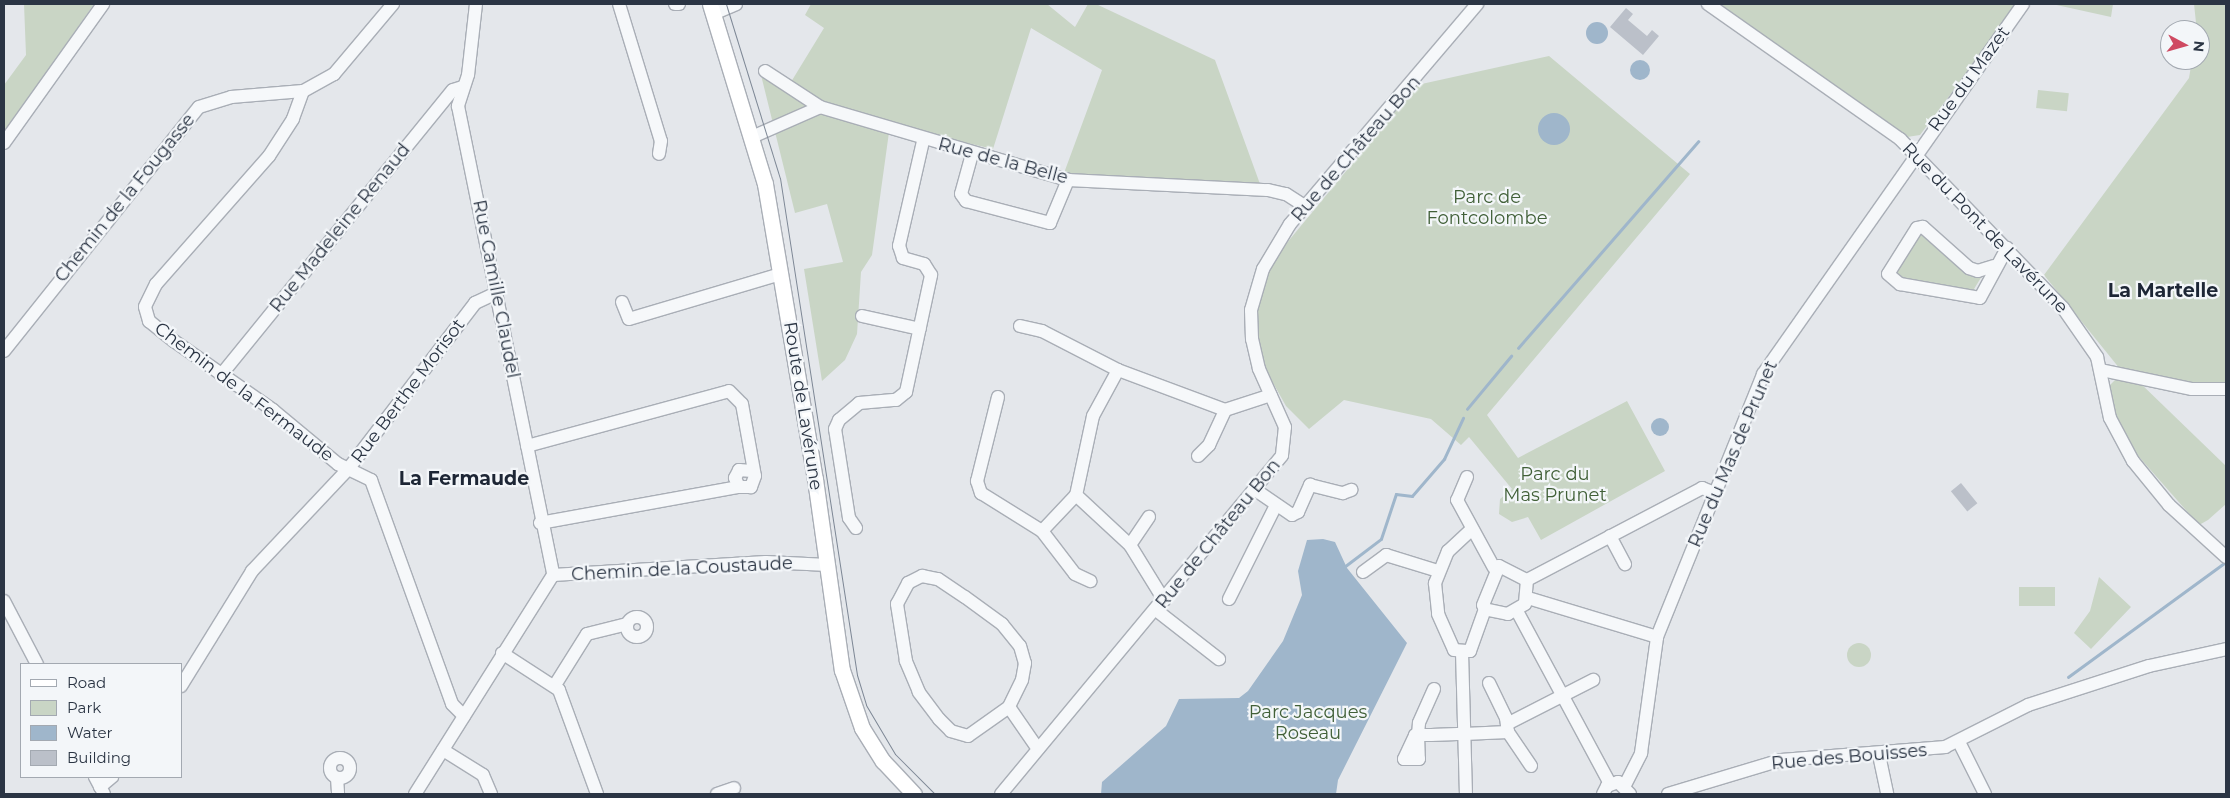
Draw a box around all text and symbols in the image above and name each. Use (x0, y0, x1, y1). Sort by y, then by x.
north arrow (2160, 20, 2210, 70)
street label: Rue du Mazet (1924, 22, 2014, 136)
text: N (2189, 40, 2208, 53)
street label: Rue de Château Bon (1287, 72, 1425, 226)
street label: Chemin de la Fougasse (50, 109, 200, 287)
street label: Rue de la Belle (936, 133, 1070, 189)
street label: Rue du Pont de Lavérune (1898, 138, 2072, 318)
street label: Rue Madeleine Renaud (265, 139, 415, 317)
park label: Parc de Fontcolombe (1426, 187, 1548, 230)
street label: Rue Camille Claudel (468, 198, 524, 380)
district label: La Martelle (2108, 280, 2218, 302)
street label: Rue Berthe Morisot (347, 314, 469, 468)
street label: Chemin de la Fermaude (150, 318, 338, 466)
street label: Route de Lavérune (779, 320, 827, 492)
street label: Rue du Mas de Prunet (1684, 357, 1782, 551)
street label: Rue de Château Bon (1151, 455, 1285, 613)
park label: Parc du Mas Prunet (1503, 464, 1607, 506)
district label: La Fermaude (399, 468, 529, 490)
street label: Chemin de la Coustaude (571, 552, 793, 586)
legend (20, 663, 182, 778)
text: Road (67, 673, 106, 692)
text: Park (67, 698, 101, 717)
park label: Parc Jacques Roseau (1249, 702, 1367, 744)
text: Water (67, 723, 113, 742)
street label: Rue des Bouisses (1770, 739, 1928, 775)
text: Building (67, 748, 131, 767)

